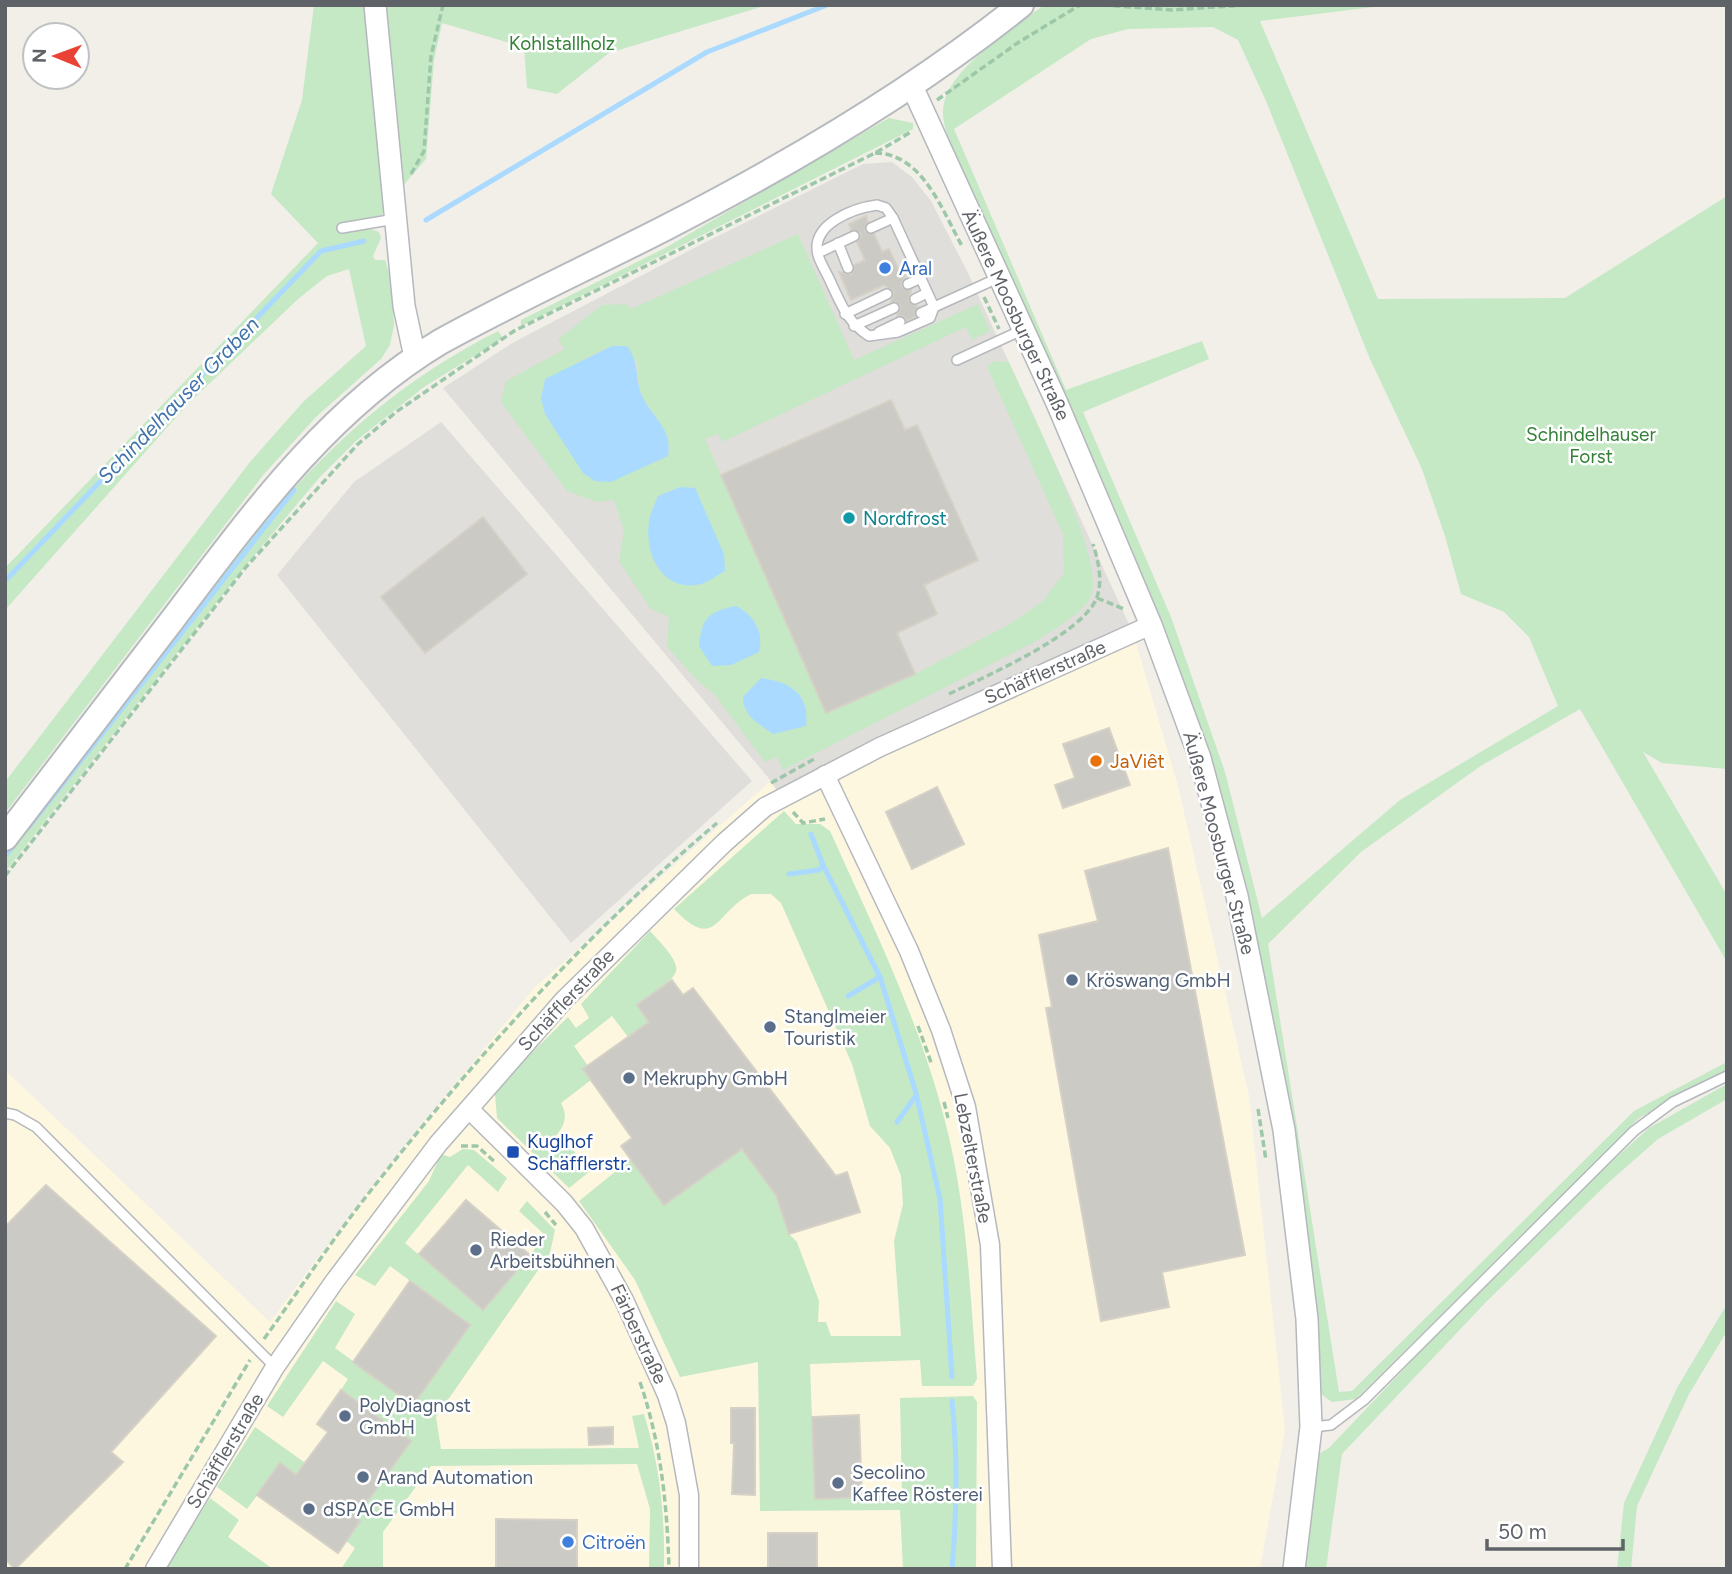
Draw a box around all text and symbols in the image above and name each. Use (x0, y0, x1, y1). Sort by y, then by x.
north arrow (21, 21, 91, 91)
park label: Kohlstallholz (509, 32, 615, 55)
text: N (28, 48, 51, 63)
street label: Äußere Moosburger Straße (957, 206, 1075, 424)
place label: Aral (899, 257, 932, 280)
marker: Aral (877, 260, 893, 276)
water label: Schindelhauser Graben (92, 311, 264, 488)
park label: Schindelhauser Forst (1526, 423, 1656, 468)
place label: Nordfrost (863, 507, 947, 530)
marker: Nordfrost (841, 510, 857, 526)
street label: Schäfflerstraße (981, 635, 1109, 709)
street label: Äußere Moosburger Straße (1178, 729, 1260, 957)
place label: JaViêt (1110, 750, 1165, 773)
marker: JaViêt (1088, 753, 1104, 769)
street label: Schäfflerstraße (513, 944, 619, 1056)
place label: Kröswang GmbH (1086, 969, 1231, 992)
marker: Kröswang GmbH (1064, 972, 1080, 988)
place label: Stanglmeier Touristik (784, 1005, 887, 1050)
marker: Stanglmeier Touristik (762, 1019, 778, 1035)
place label: Mekruphy GmbH (643, 1067, 788, 1090)
marker: Mekruphy GmbH (621, 1070, 637, 1086)
street label: Lebzelterstraße (949, 1091, 997, 1225)
place label: Kuglhof Schäfflerstr. (527, 1130, 631, 1175)
marker: Kuglhof Schäfflerstr. (505, 1144, 521, 1160)
place label: Rieder Arbeitsbühnen (490, 1228, 615, 1273)
marker: Rieder Arbeitsbühnen (468, 1242, 484, 1258)
street label: Färberstraße (606, 1280, 672, 1388)
street label: Schäfflerstraße (182, 1389, 268, 1513)
place label: PolyDiagnost GmbH (359, 1394, 471, 1439)
marker: PolyDiagnost GmbH (337, 1408, 353, 1424)
place label: Secolino Kaffee Rösterei (852, 1461, 983, 1506)
place label: Arand Automation (377, 1466, 533, 1489)
marker: Arand Automation (355, 1469, 371, 1485)
marker: Secolino Kaffee Rösterei (830, 1475, 846, 1491)
place label: dSPACE GmbH (323, 1498, 455, 1521)
marker: dSPACE GmbH (301, 1501, 317, 1517)
scale bar (1487, 1508, 1624, 1552)
text: 50 m (1498, 1519, 1547, 1544)
place label: Citroën (582, 1531, 646, 1554)
marker: Citroën (560, 1534, 576, 1550)

